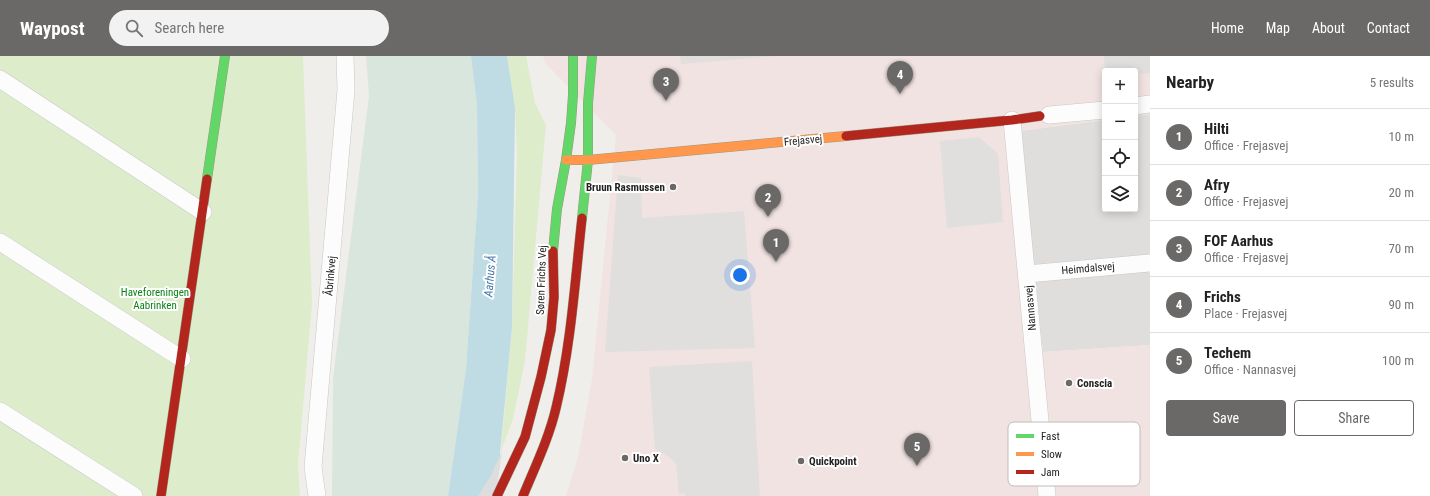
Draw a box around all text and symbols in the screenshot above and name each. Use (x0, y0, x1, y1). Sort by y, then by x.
search box (109, 10, 389, 46)
text: Waypost (20, 17, 85, 40)
icon: search (123, 17, 145, 39)
text: Search here (155, 19, 224, 37)
text: Home (1211, 20, 1244, 36)
text: Map (1266, 20, 1290, 36)
text: About (1312, 20, 1345, 36)
text: Contact (1367, 20, 1410, 36)
pin: 4 (887, 61, 913, 94)
pin: 3 (653, 68, 679, 101)
map controls (1102, 68, 1138, 212)
button: + (1102, 68, 1138, 104)
text: Nearby (1166, 72, 1214, 92)
text: 5 results (1370, 75, 1414, 90)
button: − (1102, 104, 1138, 140)
text: Hilti (1204, 120, 1229, 138)
text: 1 (1176, 129, 1182, 144)
text: 10 m (1388, 129, 1414, 144)
street label: Frejasvej (783, 132, 823, 149)
text: Office · Frejasvej (1204, 138, 1288, 153)
button: locate (1102, 140, 1138, 176)
button: layers (1102, 176, 1138, 212)
text: Afry (1204, 176, 1230, 194)
place label: Bruun Rasmussen (586, 181, 665, 194)
marker: Bruun Rasmussen (668, 182, 678, 192)
pin: 2 (755, 184, 781, 217)
text: 2 (1176, 185, 1182, 200)
text: 20 m (1388, 185, 1414, 200)
text: Office · Frejasvej (1204, 194, 1288, 209)
pin: 1 (763, 229, 789, 262)
text: FOF Aarhus (1204, 232, 1273, 250)
text: 3 (1176, 241, 1182, 256)
text: 70 m (1388, 241, 1414, 256)
street label: Søren Frichs Vej (534, 245, 549, 315)
text: Office · Frejasvej (1204, 250, 1288, 265)
water label: Aarhus Å (480, 254, 499, 298)
street label: Åbrinkvej (321, 255, 339, 297)
street label: Heimdalsvej (1061, 260, 1115, 277)
your location (730, 265, 750, 285)
street label: Nannasvej (1022, 285, 1039, 331)
park label: Haveforeningen Aabrinken (121, 286, 189, 312)
text: Frichs (1204, 288, 1241, 306)
text: 4 (1176, 297, 1182, 312)
text: 90 m (1388, 297, 1414, 312)
text: Place · Frejasvej (1204, 306, 1287, 321)
text: Techem (1204, 344, 1251, 362)
text: 5 (1176, 353, 1182, 368)
text: 100 m (1382, 353, 1414, 368)
text: Office · Nannasvej (1204, 362, 1296, 377)
place label: Conscia (1077, 377, 1112, 390)
marker: Conscia (1064, 378, 1074, 388)
button: Save (1166, 400, 1286, 436)
button: Share (1294, 400, 1414, 436)
legend (1008, 422, 1140, 486)
text: Fast (1041, 430, 1060, 443)
pin: 5 (904, 433, 930, 466)
text: Slow (1041, 448, 1062, 461)
place label: Uno X (633, 452, 659, 465)
marker: Uno X (620, 453, 630, 463)
place label: Quickpoint (809, 455, 857, 468)
marker: Quickpoint (796, 456, 806, 466)
text: Jam (1041, 466, 1060, 479)

